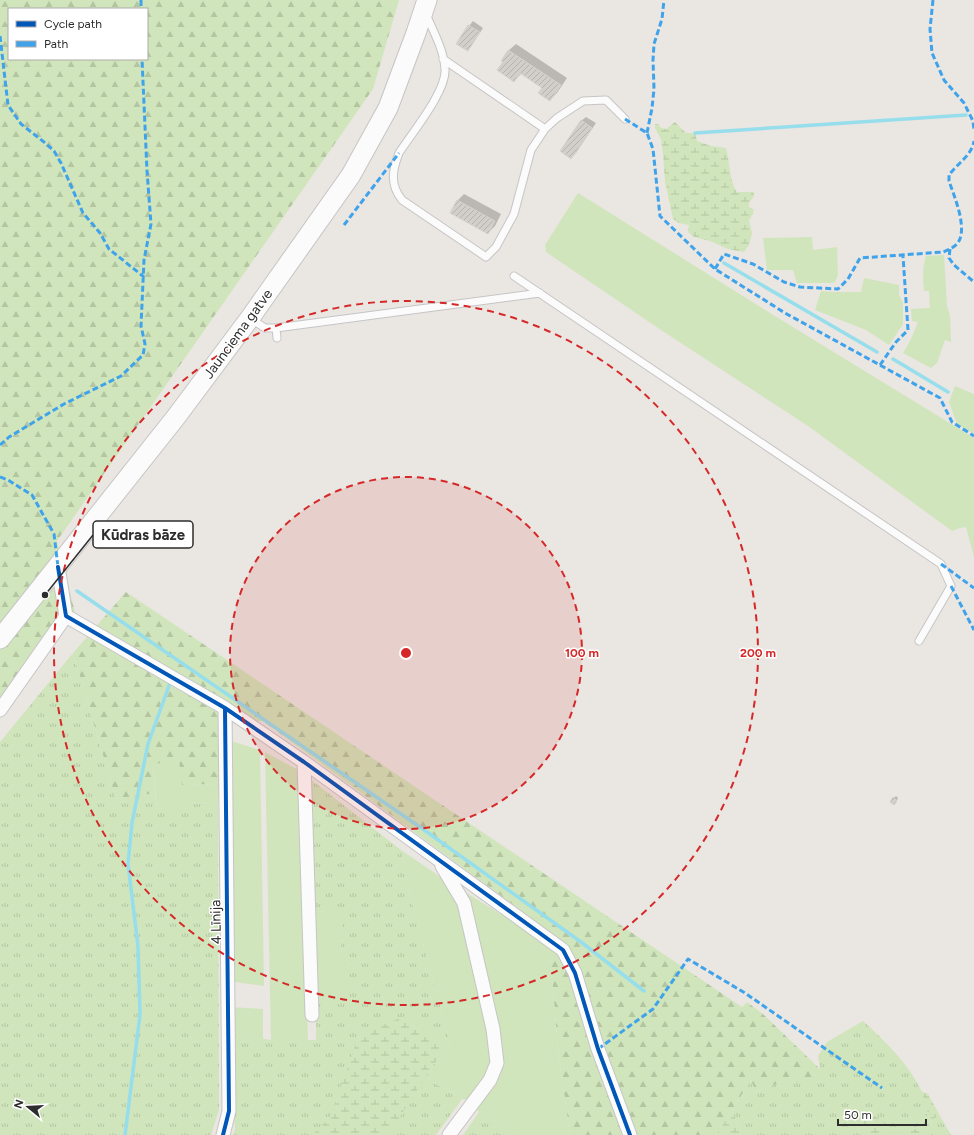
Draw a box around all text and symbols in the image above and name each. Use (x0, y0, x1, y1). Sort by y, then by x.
legend (8, 8, 148, 60)
text: Cycle path (44, 17, 102, 31)
text: Path (44, 37, 68, 51)
street label: Jaunciema gatve (200, 286, 276, 382)
callout: Kūdras bāze (93, 521, 193, 548)
text: Kūdras bāze (101, 526, 186, 544)
centre of rings (399, 646, 413, 660)
text: 100 m (565, 646, 599, 660)
text: 200 m (740, 646, 776, 660)
street label: 4 Līnija (207, 900, 225, 944)
north arrow (8, 1087, 48, 1127)
text: N (11, 1098, 26, 1110)
scale bar (838, 1101, 926, 1127)
text: 50 m (844, 1108, 872, 1122)

